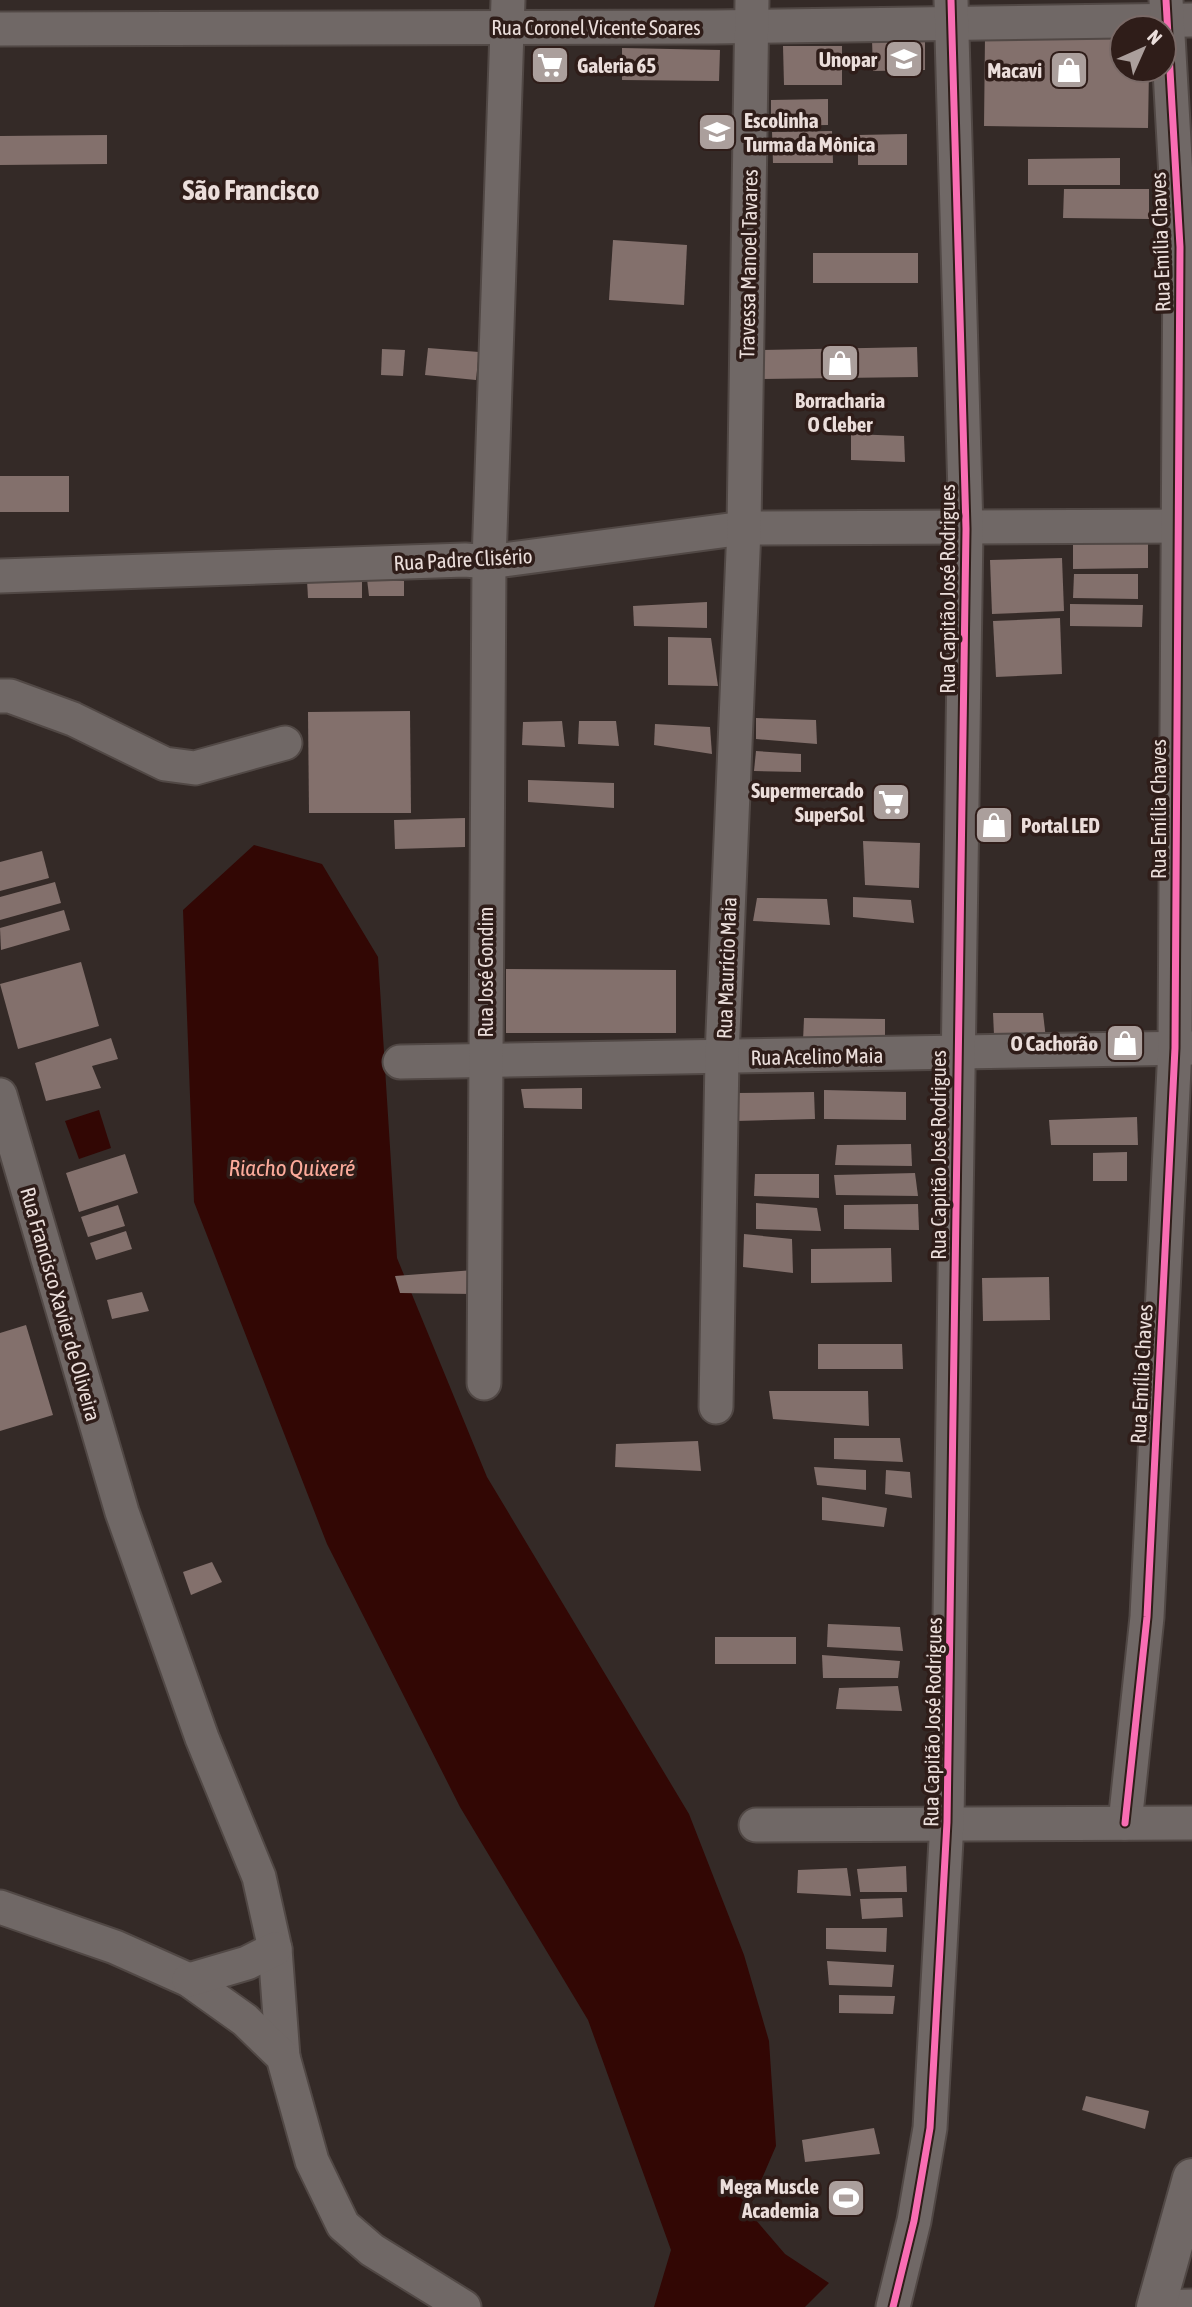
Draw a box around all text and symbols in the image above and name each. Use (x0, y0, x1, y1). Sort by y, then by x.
north arrow (1108, 14, 1178, 84)
street label: Rua Coronel Vicente Soares (491, 15, 701, 39)
text: N (1143, 25, 1167, 49)
school or university icon: Unopar (883, 38, 925, 80)
supermarket icon: Galeria 65 (529, 44, 571, 86)
place label: Unopar (819, 47, 878, 71)
shop icon: Macavi (1048, 49, 1090, 91)
place label: Galeria 65 (577, 53, 656, 77)
place label: Macavi (987, 58, 1042, 82)
place label: Escolinha Turma da Mônica (744, 108, 876, 156)
school or university icon: Escolinha Turma da Mônica (696, 111, 738, 153)
street label: Travessa Manoel Tavares (734, 169, 762, 359)
street label: Rua Emília Chaves (1146, 172, 1174, 312)
district label: São Francisco (182, 174, 320, 206)
shop icon: Borracharia O Cleber (819, 342, 861, 384)
place label: Borracharia O Cleber (795, 388, 885, 436)
street label: Rua Capitão José Rodrigues (935, 484, 959, 694)
street label: Rua Padre Clisério (393, 543, 533, 575)
street label: Rua Emília Chaves (1146, 739, 1170, 879)
place label: Supermercado SuperSol (751, 778, 864, 826)
supermarket icon: Supermercado SuperSol (870, 781, 912, 823)
shop icon: Portal LED (973, 804, 1015, 846)
place label: Portal LED (1021, 813, 1100, 837)
street label: Rua Maurício Maia (712, 897, 740, 1039)
street label: Rua José Gondim (473, 907, 497, 1037)
shop icon: O Cachorão (1104, 1022, 1146, 1064)
place label: O Cachorão (1010, 1031, 1098, 1055)
street label: Rua Acelino Maia (750, 1043, 884, 1069)
street label: Rua Capitão José Rodrigues (926, 1050, 950, 1260)
water label: Riacho Quixeré (229, 1155, 355, 1181)
street label: Rua Francisco Xavier de Oliveira (16, 1184, 106, 1424)
street label: Rua Emília Chaves (1125, 1303, 1157, 1445)
street label: Rua Capitão José Rodrigues (918, 1617, 946, 1827)
place label: Mega Muscle Academia (720, 2174, 819, 2222)
sports icon: Mega Muscle Academia (825, 2177, 867, 2219)

